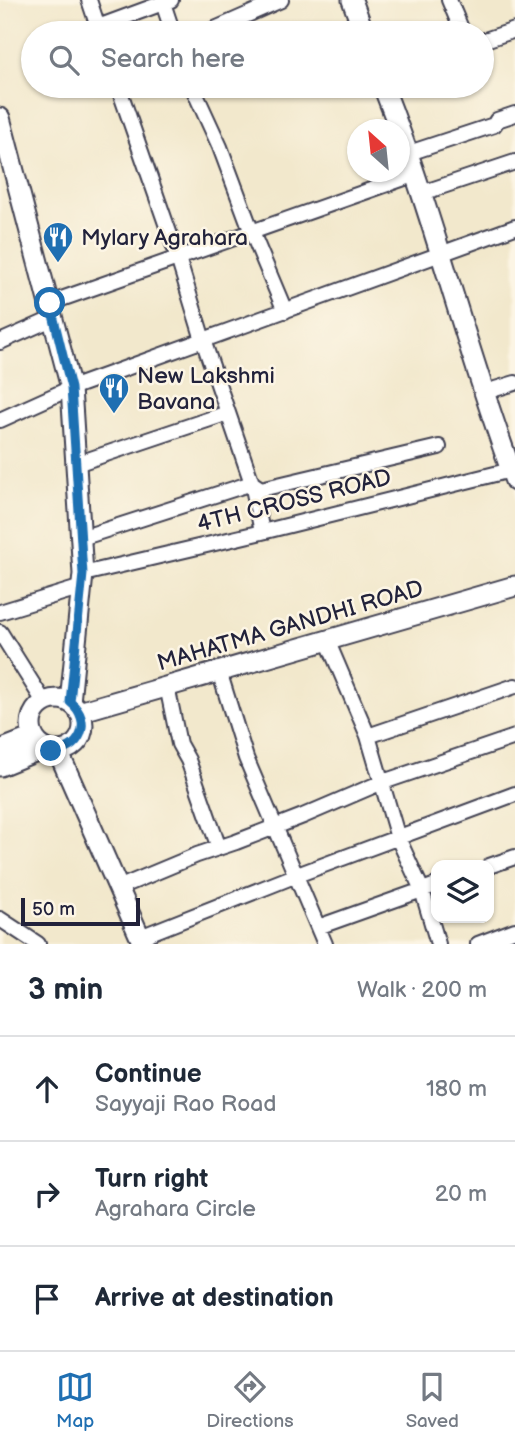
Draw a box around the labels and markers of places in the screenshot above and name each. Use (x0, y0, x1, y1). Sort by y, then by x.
restaurant icon: Mylary Agrahara (41, 220, 75, 264)
place label: Mylary Agrahara (81, 224, 248, 252)
place label: New Lakshmi Bavana (137, 362, 275, 416)
restaurant icon: New Lakshmi Bavana (97, 371, 131, 415)

